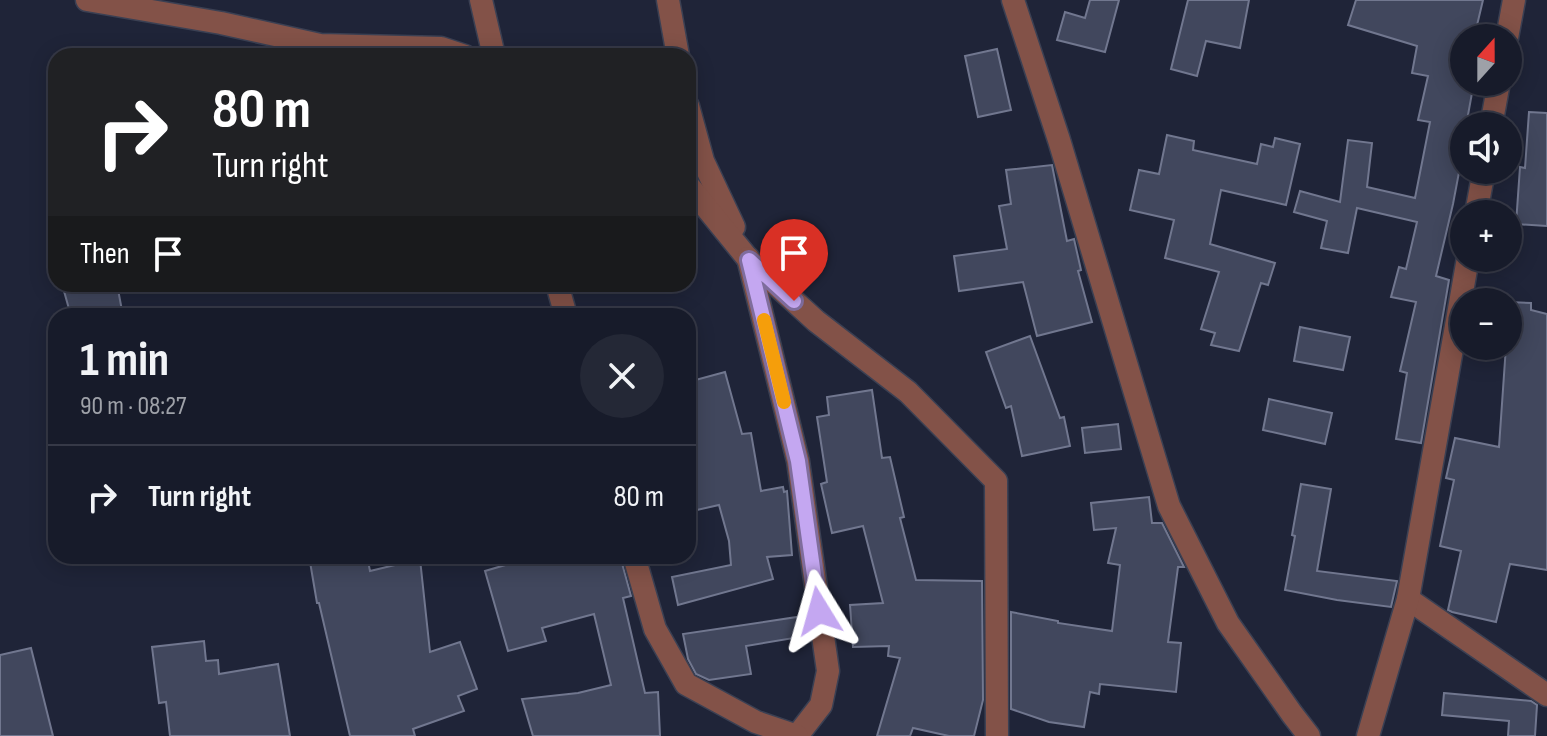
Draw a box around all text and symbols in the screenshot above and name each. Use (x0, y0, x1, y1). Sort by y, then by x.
north arrow (1450, 24, 1522, 96)
map controls (1450, 24, 1522, 360)
text: 80 m (212, 77, 311, 144)
icon: right (80, 80, 184, 184)
button: sound (1450, 112, 1522, 184)
text: Turn right (212, 145, 329, 188)
button: + (1450, 200, 1522, 272)
pin (760, 219, 828, 301)
icon: arrive (772, 231, 816, 275)
icon: arrive (146, 232, 190, 276)
text: Then (80, 236, 130, 272)
button: − (1450, 288, 1522, 360)
text: 1 min (80, 332, 169, 389)
button: close (580, 334, 664, 418)
text: 90 m · 08:27 (80, 391, 186, 422)
icon: right (80, 475, 124, 519)
text: Turn right (148, 479, 251, 515)
text: 80 m (613, 479, 664, 515)
position arrow (777, 569, 861, 653)

